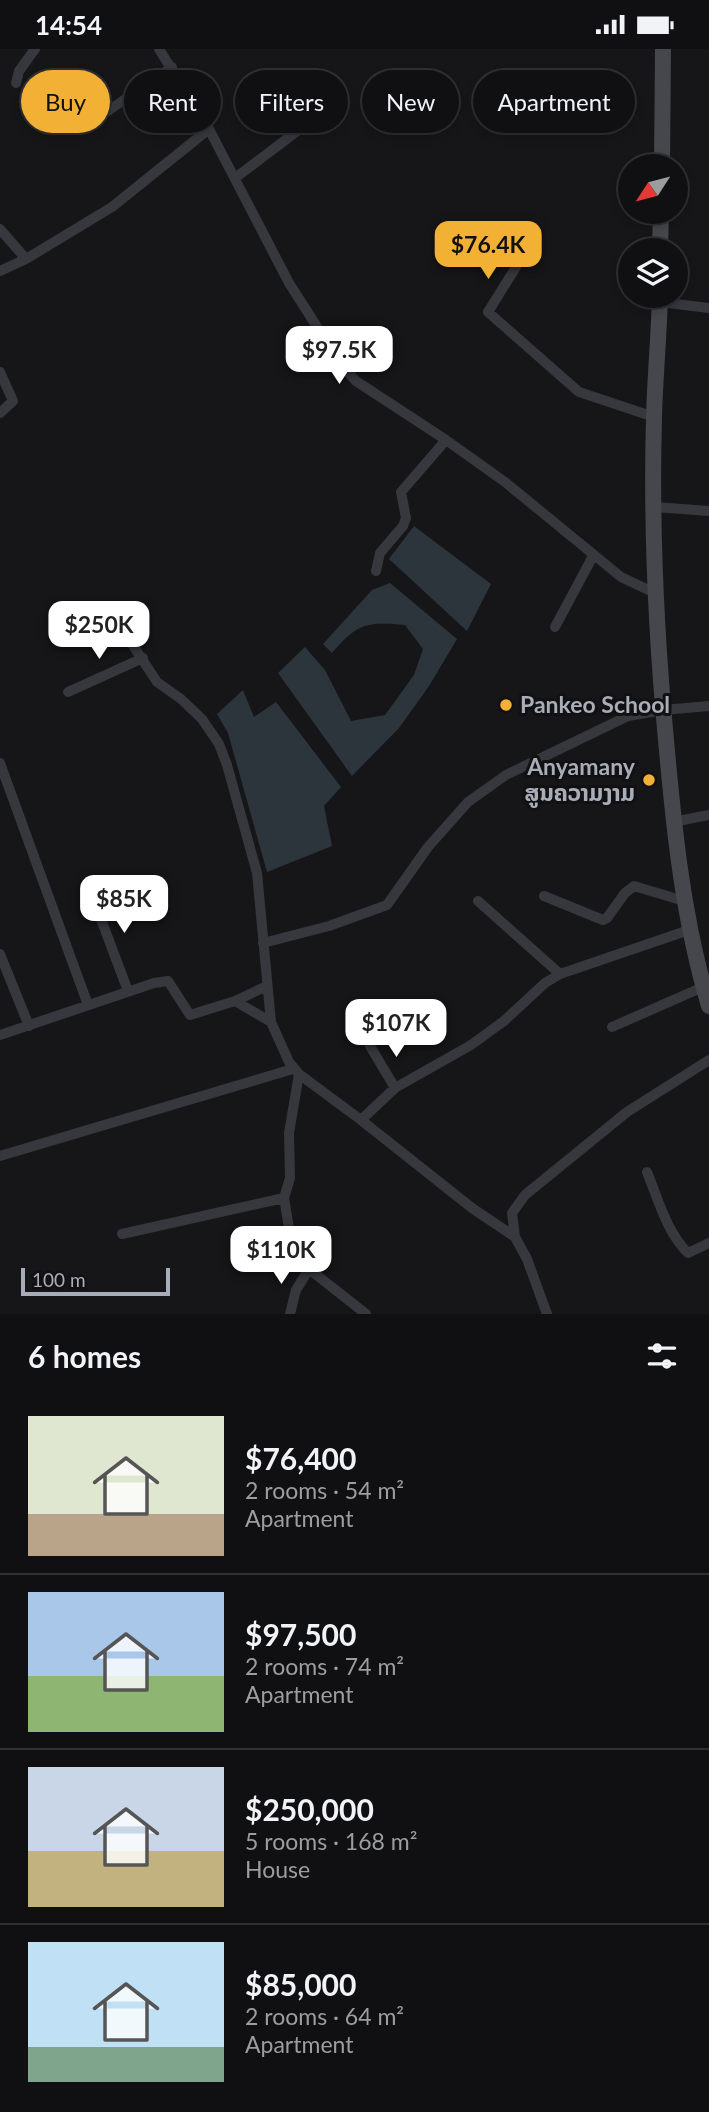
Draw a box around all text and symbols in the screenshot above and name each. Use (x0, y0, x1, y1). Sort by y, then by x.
text: 14:54 (35, 9, 102, 41)
chip: Buy (21, 70, 110, 133)
chip: Rent (124, 70, 221, 133)
chip: Filters (235, 70, 348, 133)
chip: New (362, 70, 459, 133)
chip: Apartment (473, 70, 635, 133)
north arrow (618, 154, 688, 224)
map controls (618, 154, 688, 308)
pin: $76.4K (431, 222, 545, 281)
text: $76.4K (451, 230, 525, 258)
button: layers (618, 238, 688, 308)
pin: $97.5K (282, 327, 396, 386)
text: $97.5K (302, 335, 376, 363)
pin: $250K (50, 601, 148, 661)
text: $250K (64, 610, 134, 638)
place label: Pankeo School (520, 690, 670, 718)
marker: Pankeo School (498, 697, 514, 713)
place label: Anyamany ສູນຄວາມງາມ (524, 752, 636, 808)
marker: Anyamany ສູນຄວາມງາມ (641, 772, 657, 788)
pin: $85K (83, 875, 165, 935)
text: $85K (96, 884, 152, 912)
pin: $107K (347, 999, 445, 1059)
text: $107K (361, 1008, 431, 1036)
pin: $110K (232, 1227, 330, 1286)
text: $110K (246, 1235, 316, 1263)
scale bar (21, 1265, 170, 1297)
text: 100 m (32, 1268, 86, 1291)
icon: filters (643, 1337, 681, 1375)
text: 6 homes (28, 1338, 141, 1374)
text: $76,400 (245, 1440, 356, 1476)
icon: home (84, 1444, 168, 1528)
text: 2 rooms · 54 m² (245, 1476, 404, 1504)
text: Apartment (245, 1504, 353, 1532)
text: $97,500 (245, 1616, 356, 1652)
icon: home (84, 1620, 168, 1704)
text: 2 rooms · 74 m² (245, 1652, 404, 1680)
text: Apartment (245, 1680, 353, 1708)
text: $250,000 (245, 1791, 374, 1827)
icon: home (84, 1795, 168, 1879)
text: 5 rooms · 168 m² (245, 1827, 417, 1855)
text: House (245, 1855, 310, 1883)
text: $85,000 (245, 1966, 356, 2002)
icon: home (84, 1970, 168, 2054)
text: 2 rooms · 64 m² (245, 2002, 404, 2030)
text: Apartment (245, 2030, 353, 2058)

